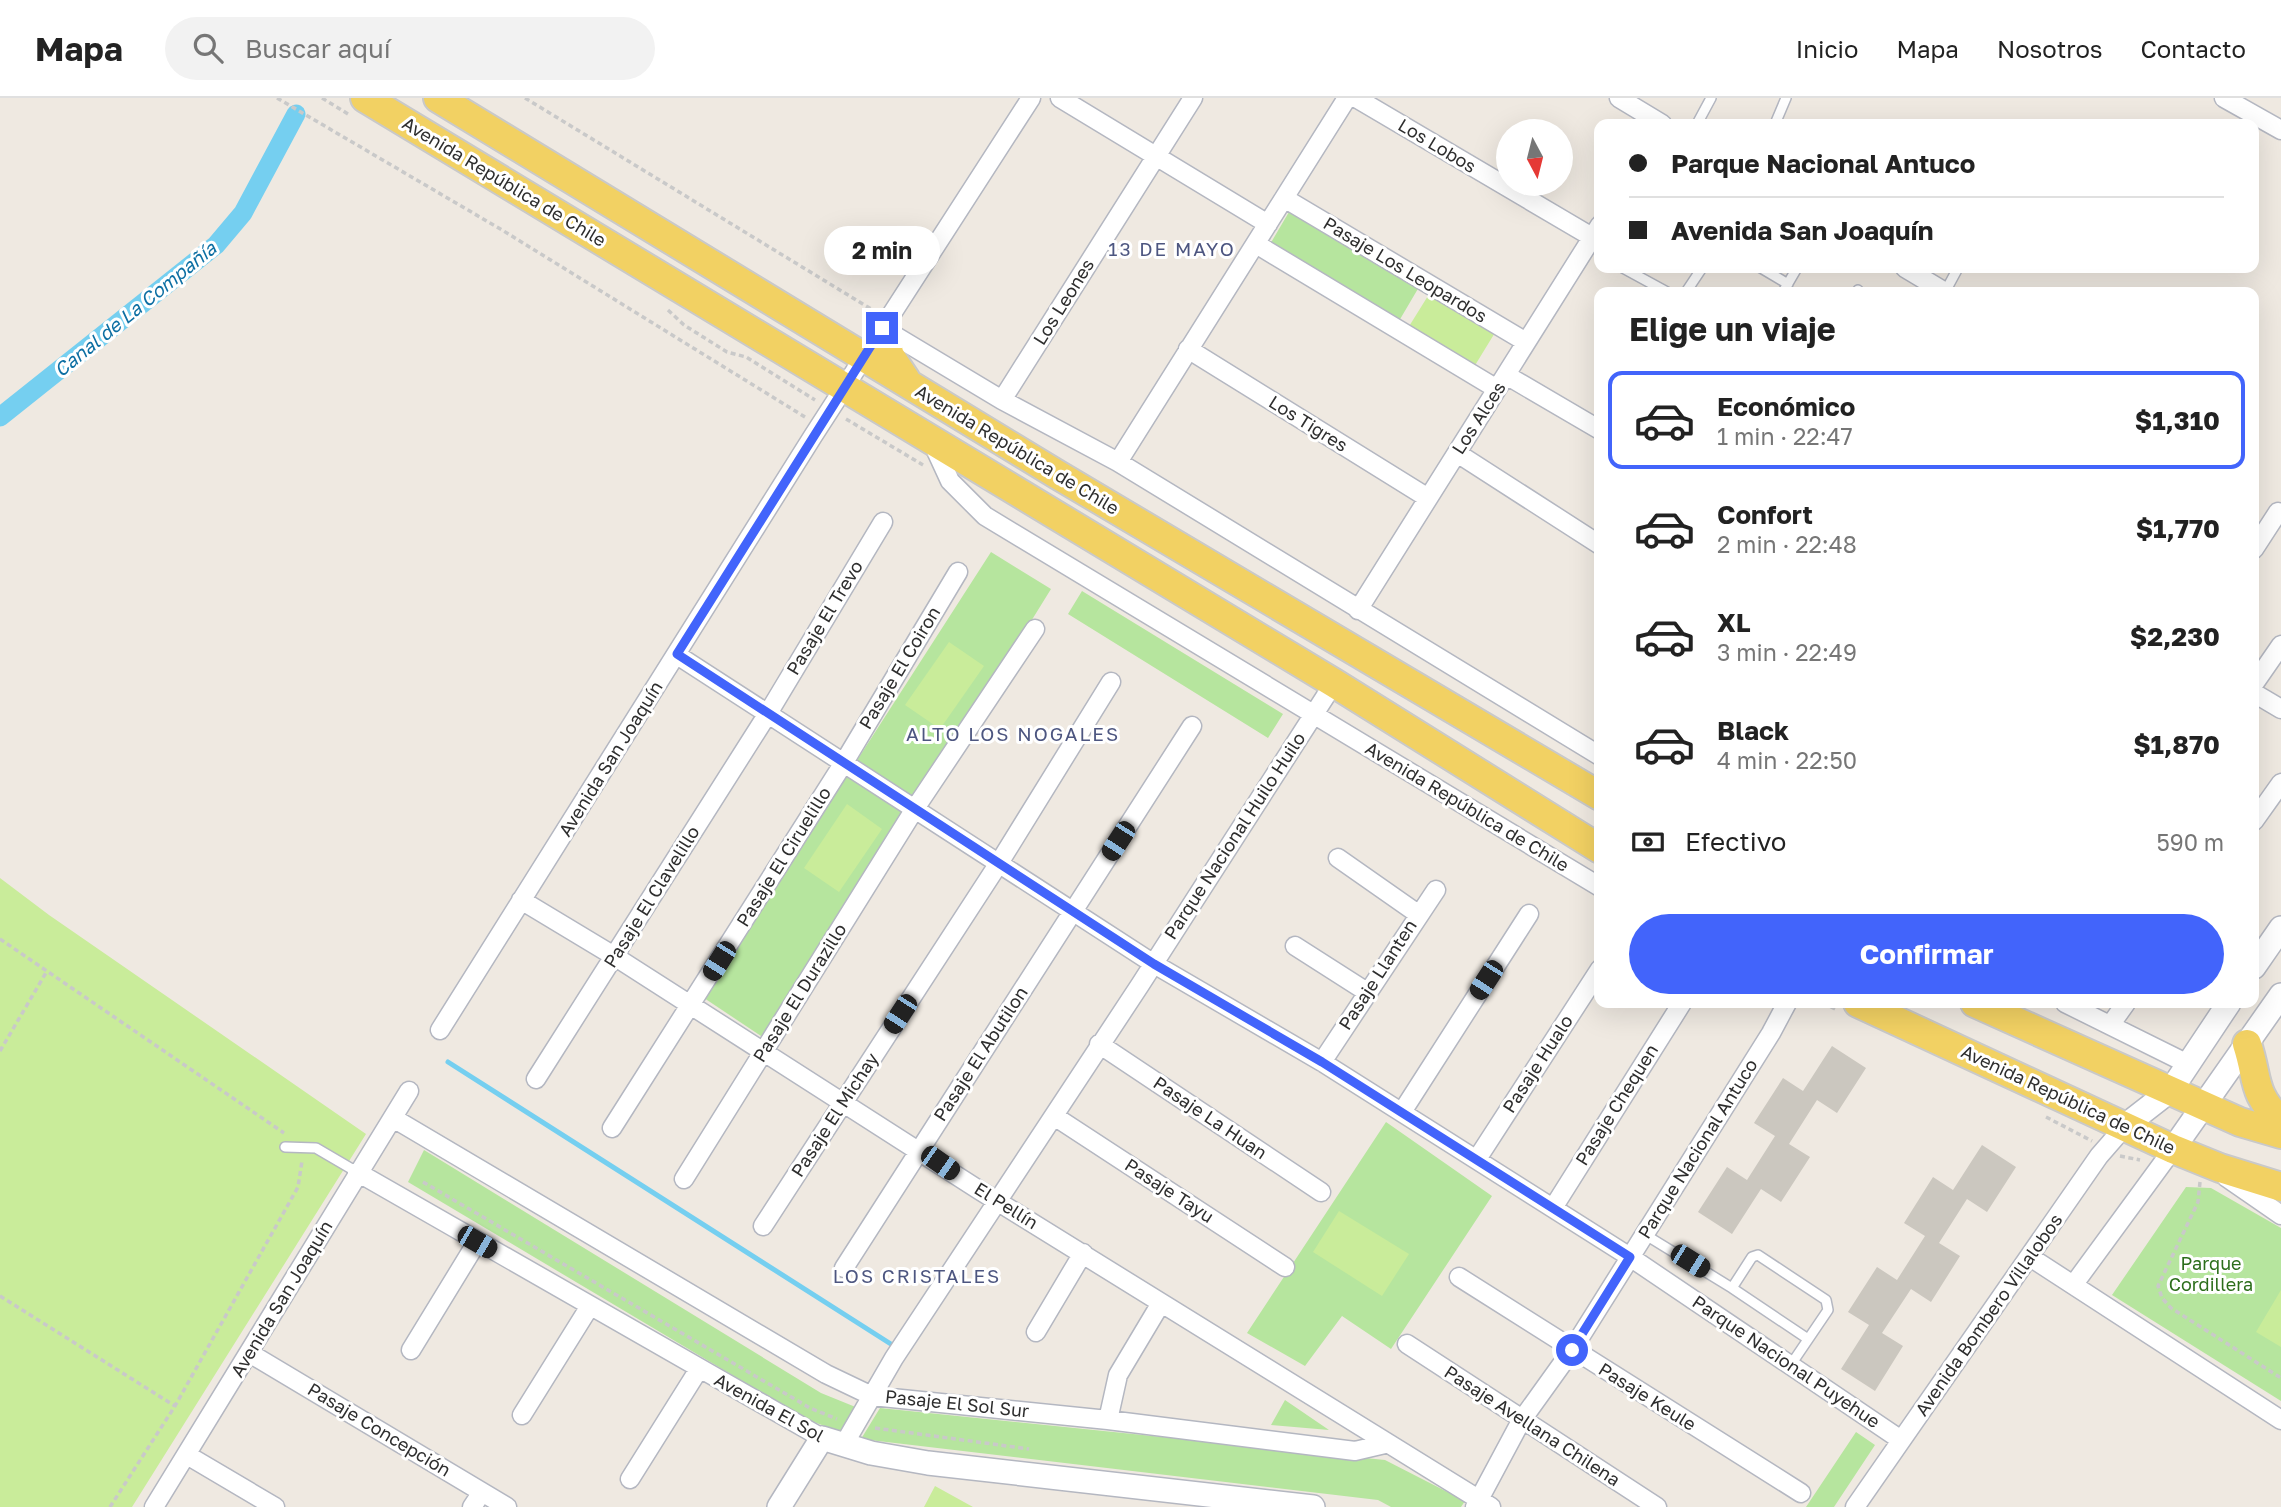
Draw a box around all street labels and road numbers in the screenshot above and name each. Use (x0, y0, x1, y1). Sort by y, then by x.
street label: Avenida República de Chile (399, 112, 610, 251)
street label: Los Lobos (1394, 113, 1481, 177)
street label: Pasaje Los Leopardos (1320, 212, 1491, 327)
street label: Los Leones (1028, 254, 1098, 349)
street label: Los Alces (1447, 377, 1510, 458)
street label: Avenida República de Chile (912, 380, 1123, 519)
street label: Los Tigres (1265, 390, 1352, 456)
street label: Pasaje El Trevo (781, 556, 867, 679)
street label: Pasaje El Coiron (854, 602, 944, 733)
street label: Avenida San Joaquín (553, 677, 667, 840)
street label: Parque Nacional Huilo Huilo (1159, 728, 1309, 943)
street label: Avenida República de Chile (1362, 737, 1573, 876)
street label: Pasaje El Ciruelillo (731, 783, 835, 930)
street label: Pasaje El Clavelillo (599, 821, 704, 971)
street label: Pasaje Llanten (1333, 915, 1421, 1034)
street label: Pasaje El Durazillo (748, 919, 851, 1066)
street label: Pasaje El Abutilon (928, 982, 1032, 1125)
street label: Pasaje Hualo (1497, 1010, 1577, 1117)
street label: Pasaje Chequen (1570, 1040, 1662, 1169)
street label: Avenida República de Chile (1958, 1040, 2179, 1158)
street label: Pasaje El Michay (786, 1048, 882, 1181)
street label: Parque Nacional Antuco (1633, 1054, 1762, 1242)
street label: Pasaje La Huan (1150, 1071, 1272, 1163)
street label: Pasaje Tayu (1121, 1153, 1218, 1227)
street label: El Pellín (971, 1177, 1042, 1233)
street label: Avenida Bombero Villalobos (1910, 1209, 2066, 1420)
street label: Avenida San Joaquín (226, 1216, 337, 1381)
street label: Parque Nacional Puyehue (1689, 1290, 1885, 1432)
street label: Pasaje Keule (1595, 1357, 1700, 1435)
street label: Pasaje Avellana Chilena (1440, 1360, 1625, 1490)
street label: Avenida El Sol (711, 1368, 828, 1446)
street label: Pasaje Concepción (304, 1378, 455, 1481)
street label: Pasaje El Sol Sur (884, 1385, 1030, 1421)

